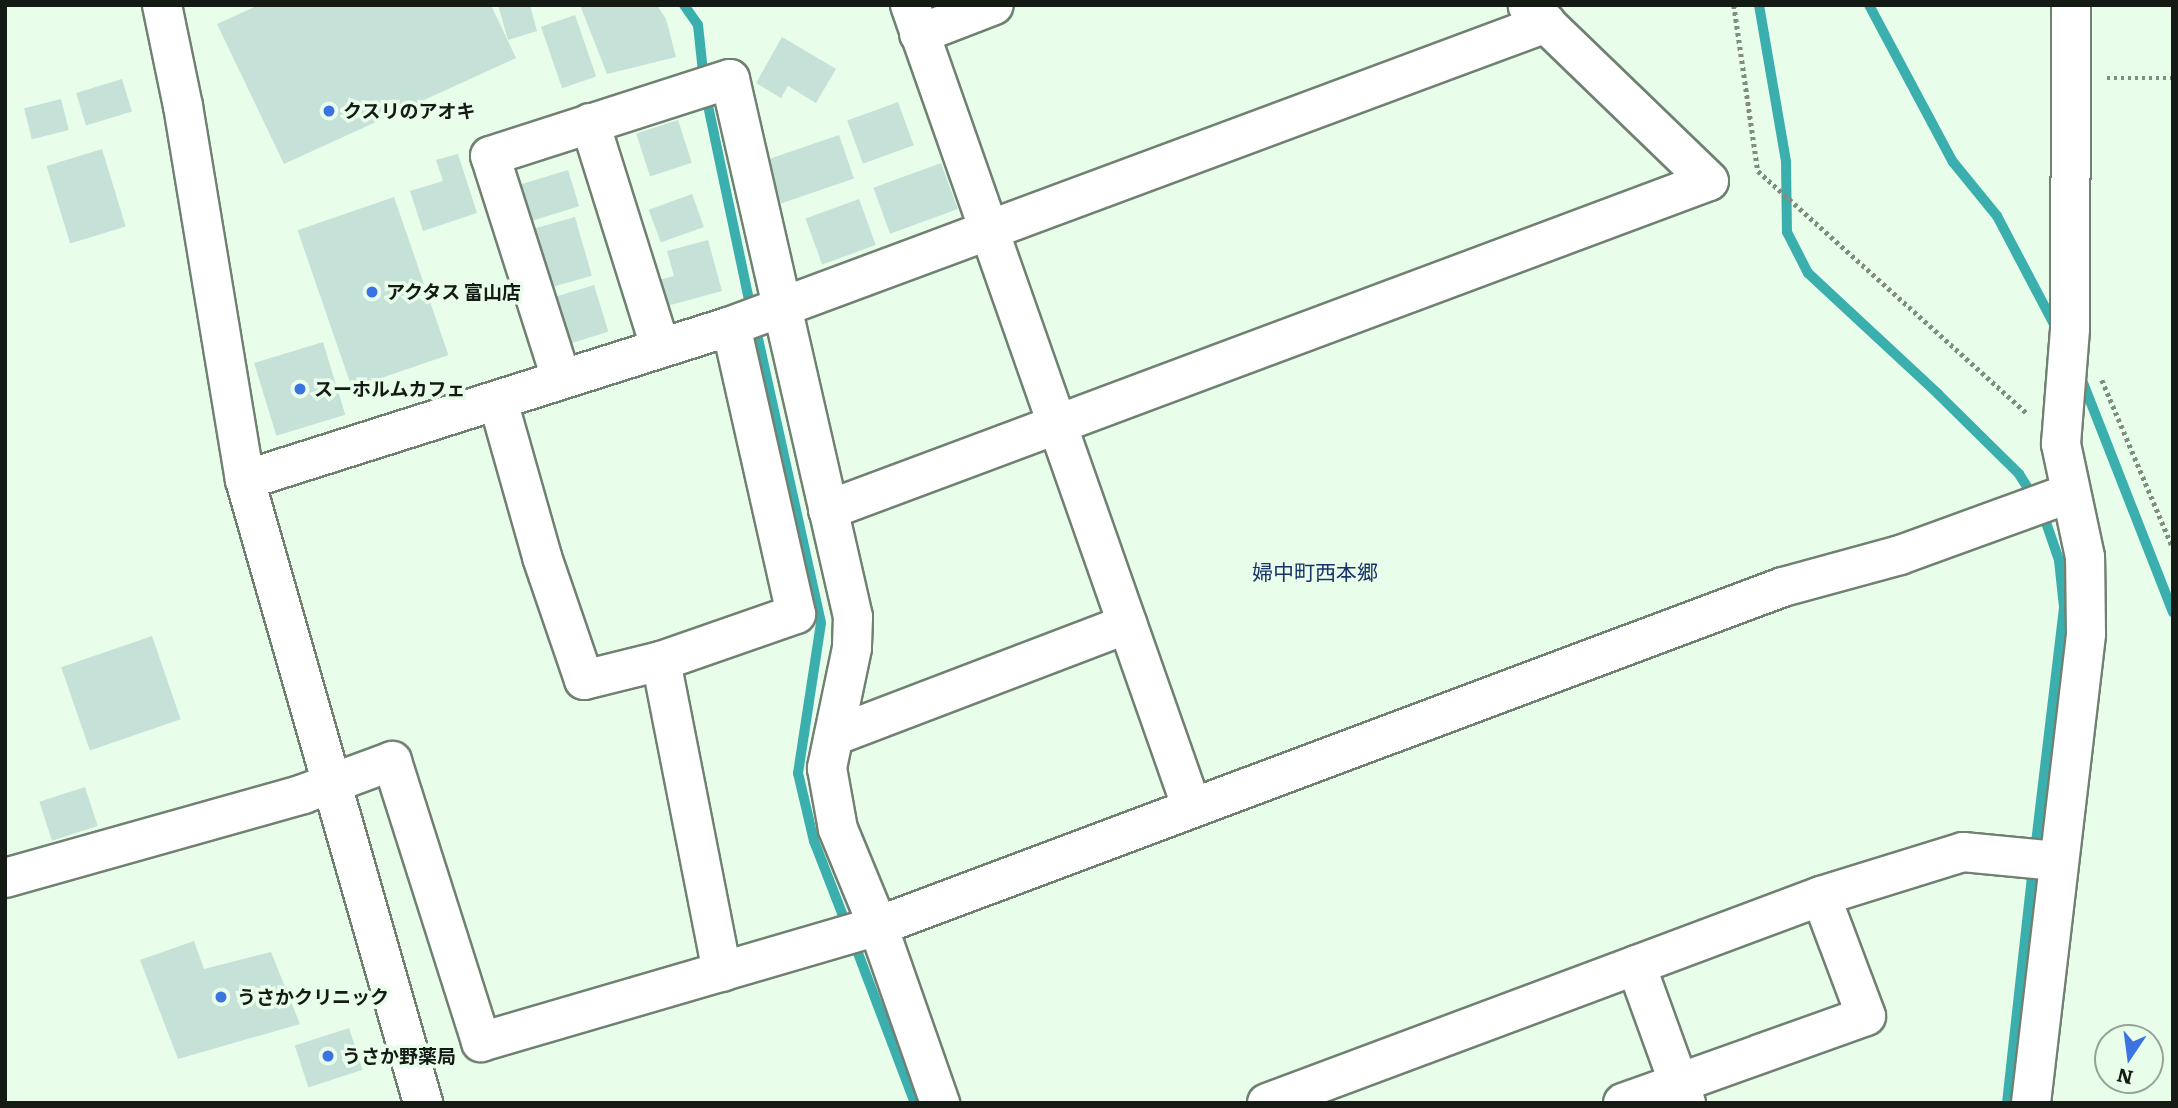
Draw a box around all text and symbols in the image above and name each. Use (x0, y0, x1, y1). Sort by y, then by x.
place label: クスリのアオキ (343, 100, 476, 122)
marker: クスリのアオキ (321, 103, 337, 119)
place label: アクタス 富山店 (386, 281, 523, 303)
marker: アクタス 富山店 (364, 284, 380, 300)
place label: スーホルムカフェ (314, 378, 466, 400)
marker: スーホルムカフェ (292, 381, 308, 397)
district label: 婦中町西本郷 (1252, 558, 1378, 584)
place label: うさかクリニック (237, 986, 389, 1008)
marker: うさかクリニック (211, 987, 231, 1007)
north arrow (2094, 1024, 2164, 1094)
place label: うさか野薬局 (342, 1045, 456, 1067)
marker: うさか野薬局 (320, 1048, 336, 1064)
text: N (2114, 1062, 2136, 1093)

